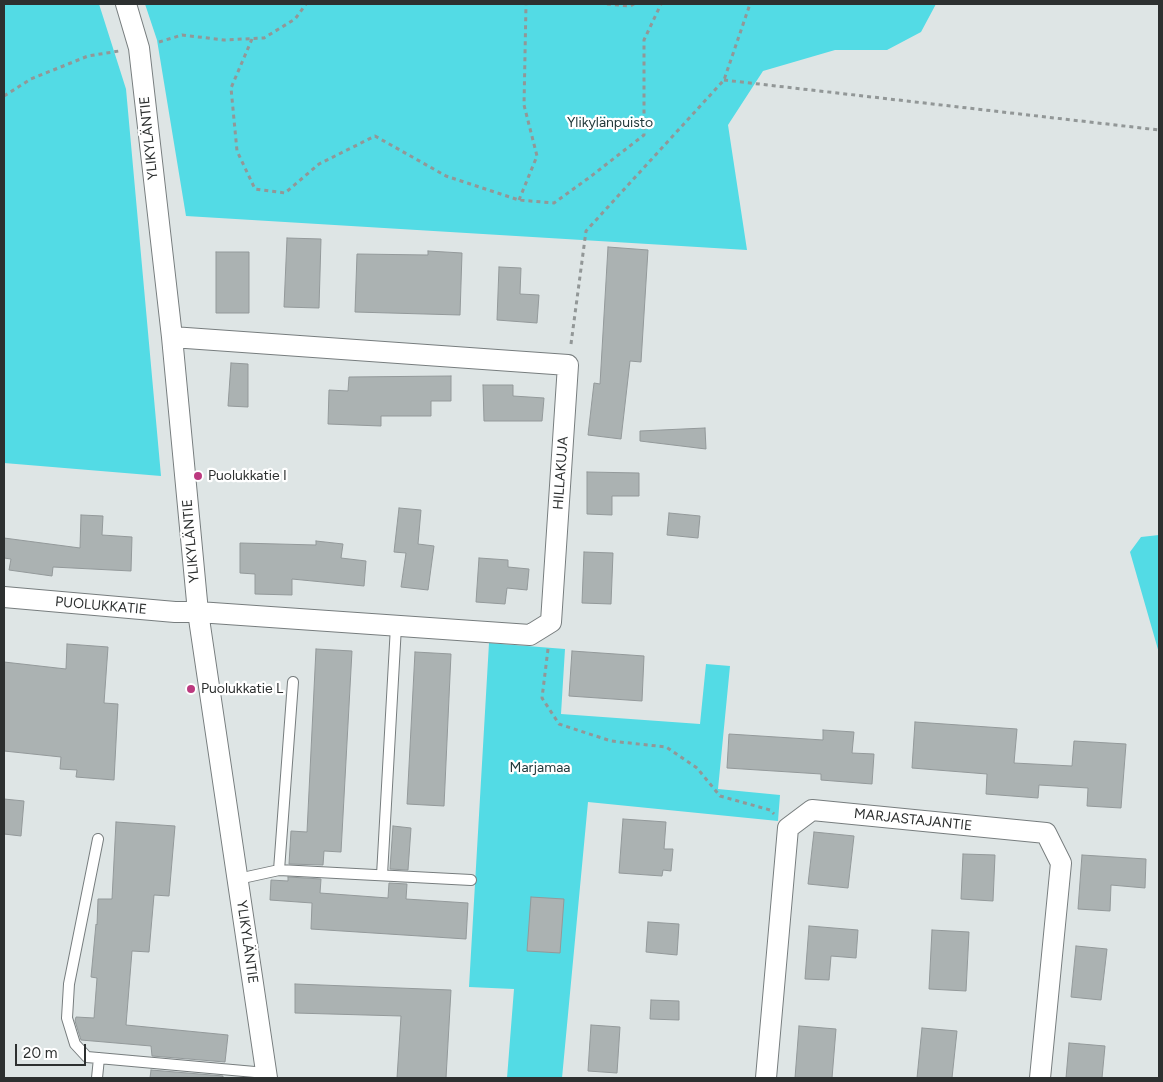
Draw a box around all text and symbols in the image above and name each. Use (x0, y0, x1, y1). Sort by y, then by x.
street label: YLIKYLÄNTIE (136, 95, 162, 181)
park label: Ylikylänpuisto (567, 115, 653, 131)
street label: HILLAKUJA (550, 436, 572, 510)
place label: Puolukkatie I (208, 468, 287, 484)
marker: Puolukkatie I (192, 470, 204, 482)
street label: YLIKYLÄNTIE (179, 498, 203, 584)
street label: PUOLUKKATIE (54, 594, 148, 618)
place label: Puolukkatie L (201, 681, 283, 697)
marker: Puolukkatie L (185, 683, 197, 695)
park label: Marjamaa (510, 760, 570, 776)
street label: MARJASTAJANTIE (853, 805, 973, 835)
street label: YLIKYLÄNTIE (233, 899, 261, 985)
scale bar (18, 1034, 89, 1066)
text: 20 m (23, 1044, 57, 1062)

